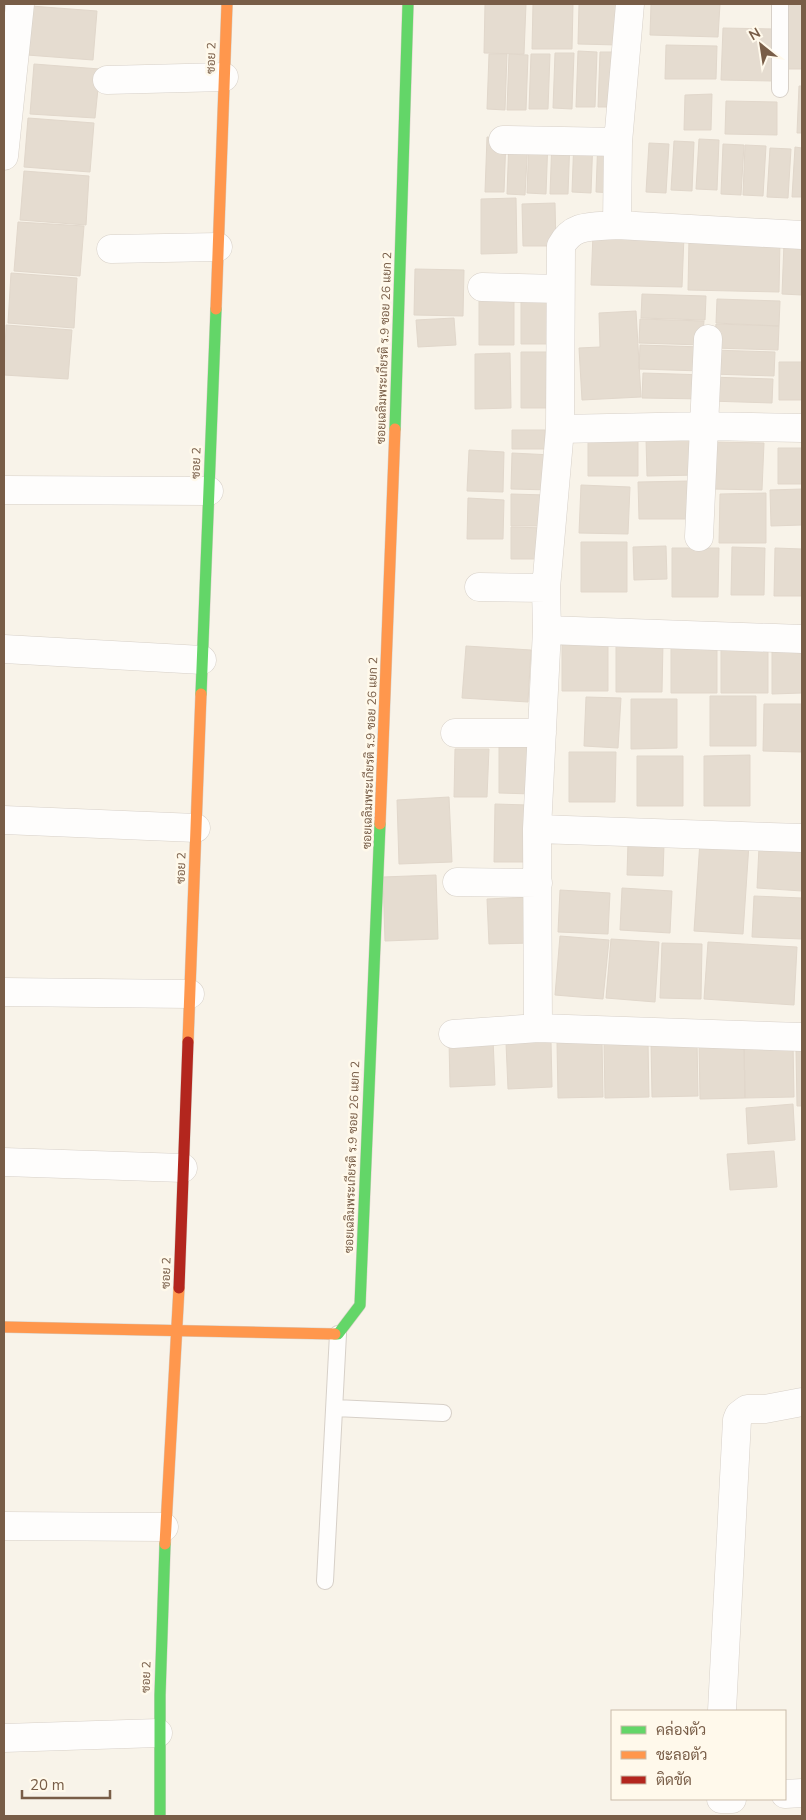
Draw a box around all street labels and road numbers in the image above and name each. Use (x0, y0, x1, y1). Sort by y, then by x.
street label: ซอย 2 (202, 42, 220, 74)
street label: ซอยเฉลิมพระเกียรติ ร.9 ซอย 26 แยก 2 (373, 252, 395, 444)
street label: ซอย 2 (187, 447, 205, 479)
street label: ซอยเฉลิมพระเกียรติ ร.9 ซอย 26 แยก 2 (359, 657, 381, 849)
street label: ซอย 2 (172, 852, 190, 884)
street label: ซอยเฉลิมพระเกียรติ ร.9 ซอย 26 แยก 2 (341, 1061, 363, 1253)
street label: ซอย 2 (157, 1257, 175, 1289)
street label: ซอย 2 (137, 1661, 155, 1693)

